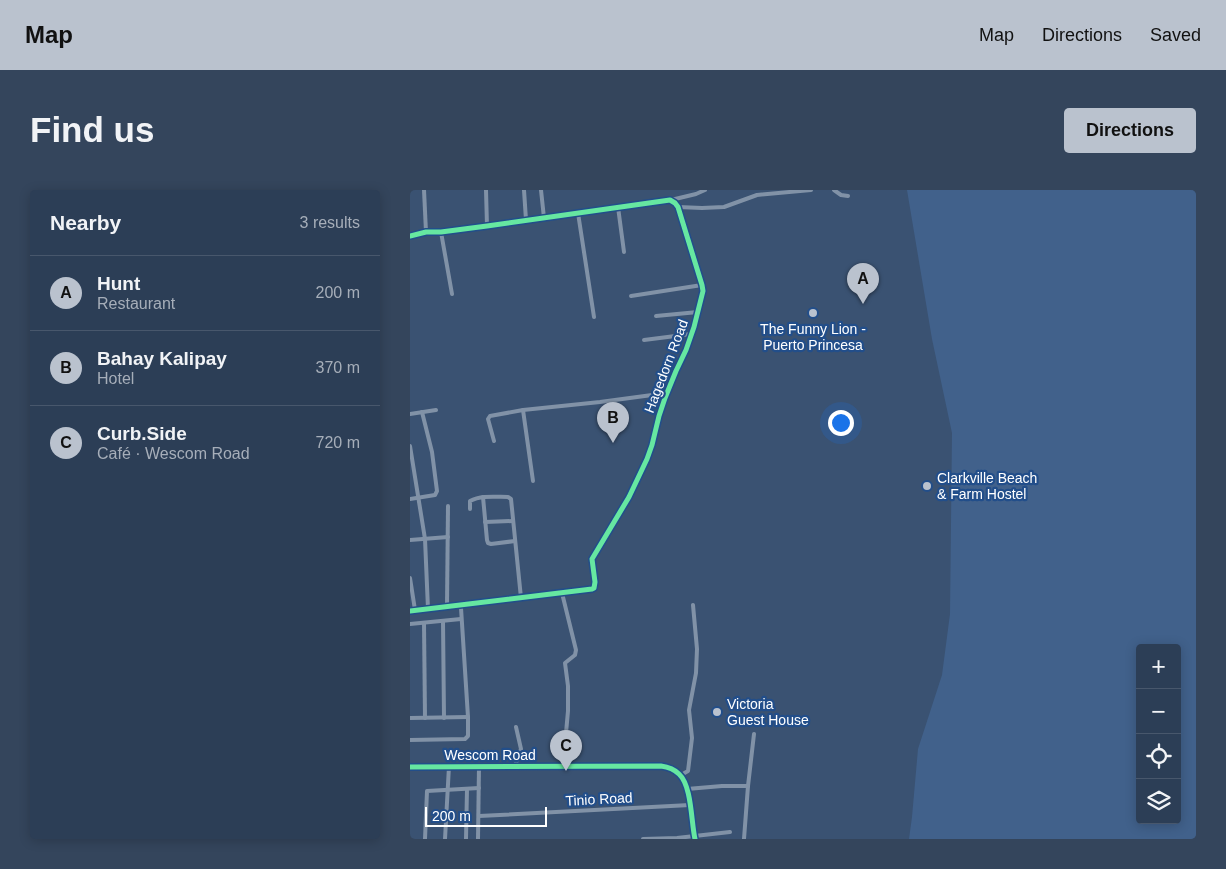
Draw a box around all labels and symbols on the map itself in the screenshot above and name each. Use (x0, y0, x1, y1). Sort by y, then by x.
pin: A (847, 263, 879, 304)
marker: The Funny Lion - Puerto Princesa (807, 307, 819, 319)
street label: Hagedorn Road (641, 317, 691, 415)
place label: The Funny Lion - Puerto Princesa (760, 321, 866, 353)
pin: B (597, 402, 629, 443)
your location (828, 410, 854, 436)
place label: Clarkville Beach & Farm Hostel (937, 470, 1037, 502)
marker: Clarkville Beach & Farm Hostel (921, 480, 933, 492)
place label: Victoria Guest House (727, 696, 809, 728)
marker: Victoria Guest House (711, 706, 723, 718)
pin: C (550, 730, 582, 771)
street label: Wescom Road (444, 747, 536, 763)
street label: Tinio Road (565, 789, 633, 809)
scale bar (425, 804, 548, 827)

